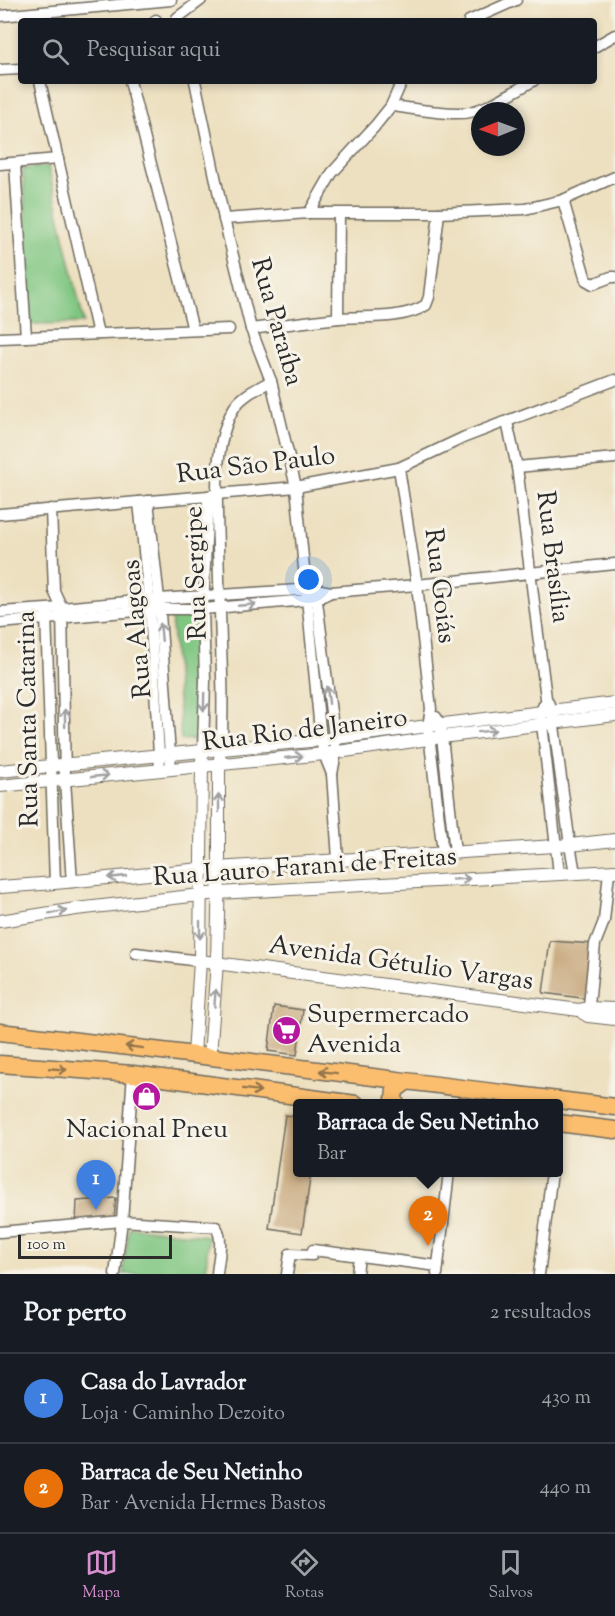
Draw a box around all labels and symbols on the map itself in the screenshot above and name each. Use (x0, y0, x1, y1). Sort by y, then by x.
north arrow (471, 102, 525, 156)
street label: Rua Paraíba (240, 254, 312, 390)
street label: Rua São Paulo (175, 438, 337, 494)
street label: Rua Brasília (526, 489, 578, 625)
street label: Rua Sergipe (176, 505, 218, 641)
street label: Rua Goiás (414, 526, 464, 646)
street label: Rua Alagoas (113, 558, 163, 700)
your location (294, 565, 323, 594)
one-way arrow (236, 599, 256, 610)
street label: Rua Santa Catarina (9, 610, 49, 828)
one-way arrow (155, 623, 166, 643)
one-way arrow (322, 686, 333, 705)
one-way arrow (198, 691, 210, 711)
street label: Rua Rio de Janeiro (200, 700, 410, 762)
one-way arrow (59, 709, 71, 729)
one-way arrow (477, 725, 497, 736)
one-way arrow (284, 751, 304, 762)
one-way arrow (90, 770, 109, 781)
one-way arrow (213, 793, 225, 813)
street label: Rua Lauro Farani de Freitas (152, 839, 458, 897)
one-way arrow (108, 872, 127, 883)
one-way arrow (451, 874, 471, 885)
one-way arrow (47, 907, 67, 918)
one-way arrow (194, 919, 206, 939)
street label: Avenida Gétulio Vargas (266, 927, 536, 1001)
one-way arrow (209, 988, 220, 1008)
place label: Supermercado Avenida (307, 997, 469, 1064)
supermarket icon: Supermercado Avenida (270, 1014, 302, 1046)
one-way arrow (125, 1042, 145, 1053)
one-way arrow (48, 1063, 68, 1074)
one-way arrow (318, 1067, 338, 1078)
shop icon: Nacional Pneu (131, 1080, 163, 1112)
one-way arrow (242, 1085, 261, 1096)
place label: Nacional Pneu (66, 1112, 228, 1149)
pin: 1 (76, 1160, 116, 1210)
pin: 2 (408, 1196, 448, 1246)
scale bar (18, 1232, 172, 1260)

